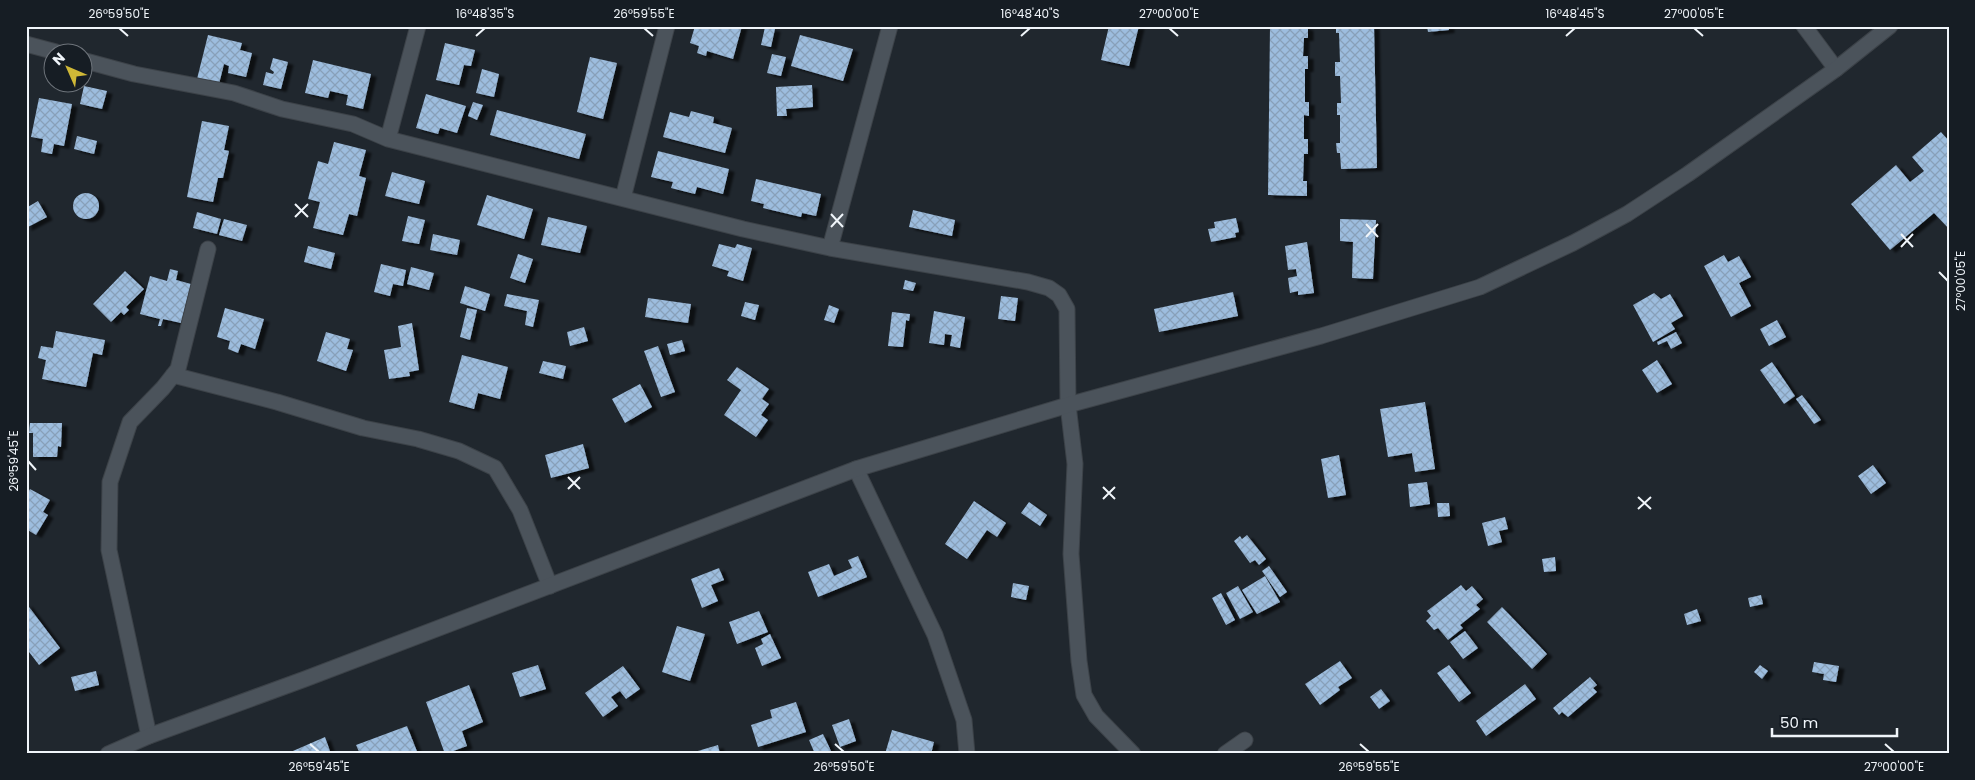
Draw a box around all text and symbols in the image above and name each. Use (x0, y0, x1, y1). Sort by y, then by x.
text: 26°59'50"E (88, 5, 150, 22)
text: 16°48'35"S (456, 5, 514, 22)
text: 26°59'55"E (613, 5, 675, 22)
text: 16°48'40"S (1000, 5, 1060, 22)
text: 27°00'00"E (1139, 5, 1199, 22)
text: 16°48'45"S (1545, 5, 1605, 22)
text: 27°00'05"E (1664, 5, 1724, 22)
north arrow (42, 42, 92, 92)
text: N (48, 48, 70, 70)
text: 27°00'05"E (1952, 251, 1969, 311)
text: 26°59'45"E (5, 430, 22, 492)
scale bar (1772, 705, 1898, 737)
text: 50 m (1780, 712, 1818, 733)
text: 26°59'45"E (288, 758, 350, 775)
text: 26°59'50"E (813, 758, 875, 775)
text: 26°59'55"E (1338, 758, 1400, 775)
text: 27°00'00"E (1864, 758, 1924, 775)

